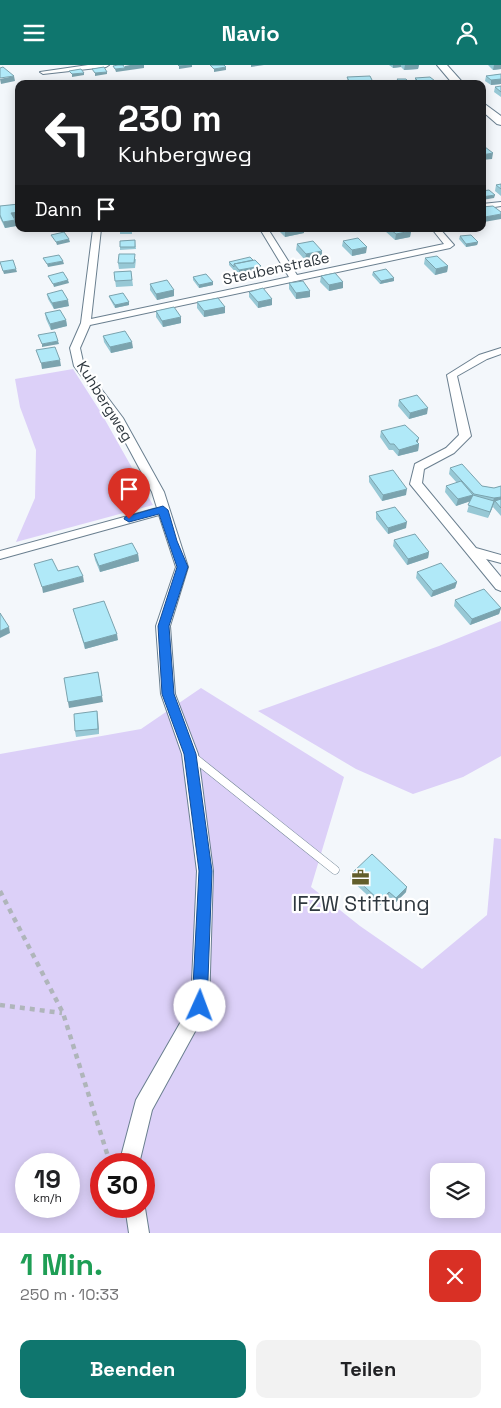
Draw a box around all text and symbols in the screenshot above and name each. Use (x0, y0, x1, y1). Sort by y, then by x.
icon: menu (20, 19, 48, 47)
text: Navio (221, 19, 280, 47)
icon: person (453, 19, 481, 47)
text: 230 m (118, 97, 222, 141)
icon: left (35, 100, 100, 165)
text: Kuhbergweg (118, 140, 252, 168)
icon: arrive (92, 195, 120, 223)
text: Dann (35, 197, 82, 222)
street label: Steubenstraße (221, 247, 331, 289)
street label: Kuhbergweg (73, 357, 137, 445)
pin (108, 468, 150, 519)
icon: arrive (115, 475, 143, 503)
office icon: IFZW Stiftung (351, 868, 371, 888)
place label: IFZW Stiftung (292, 890, 430, 917)
position arrow (173, 979, 225, 1031)
speed limit sign: 30 (90, 1153, 155, 1218)
text: 19 (34, 1163, 61, 1195)
map controls (430, 1163, 485, 1218)
button: layers (430, 1163, 485, 1218)
text: km/h (33, 1190, 62, 1206)
text: 1 Min. (20, 1245, 103, 1284)
button: close (429, 1250, 481, 1302)
text: 250 m · 10:33 (20, 1284, 119, 1305)
button: Beenden (20, 1340, 246, 1398)
button: Teilen (256, 1340, 481, 1398)

